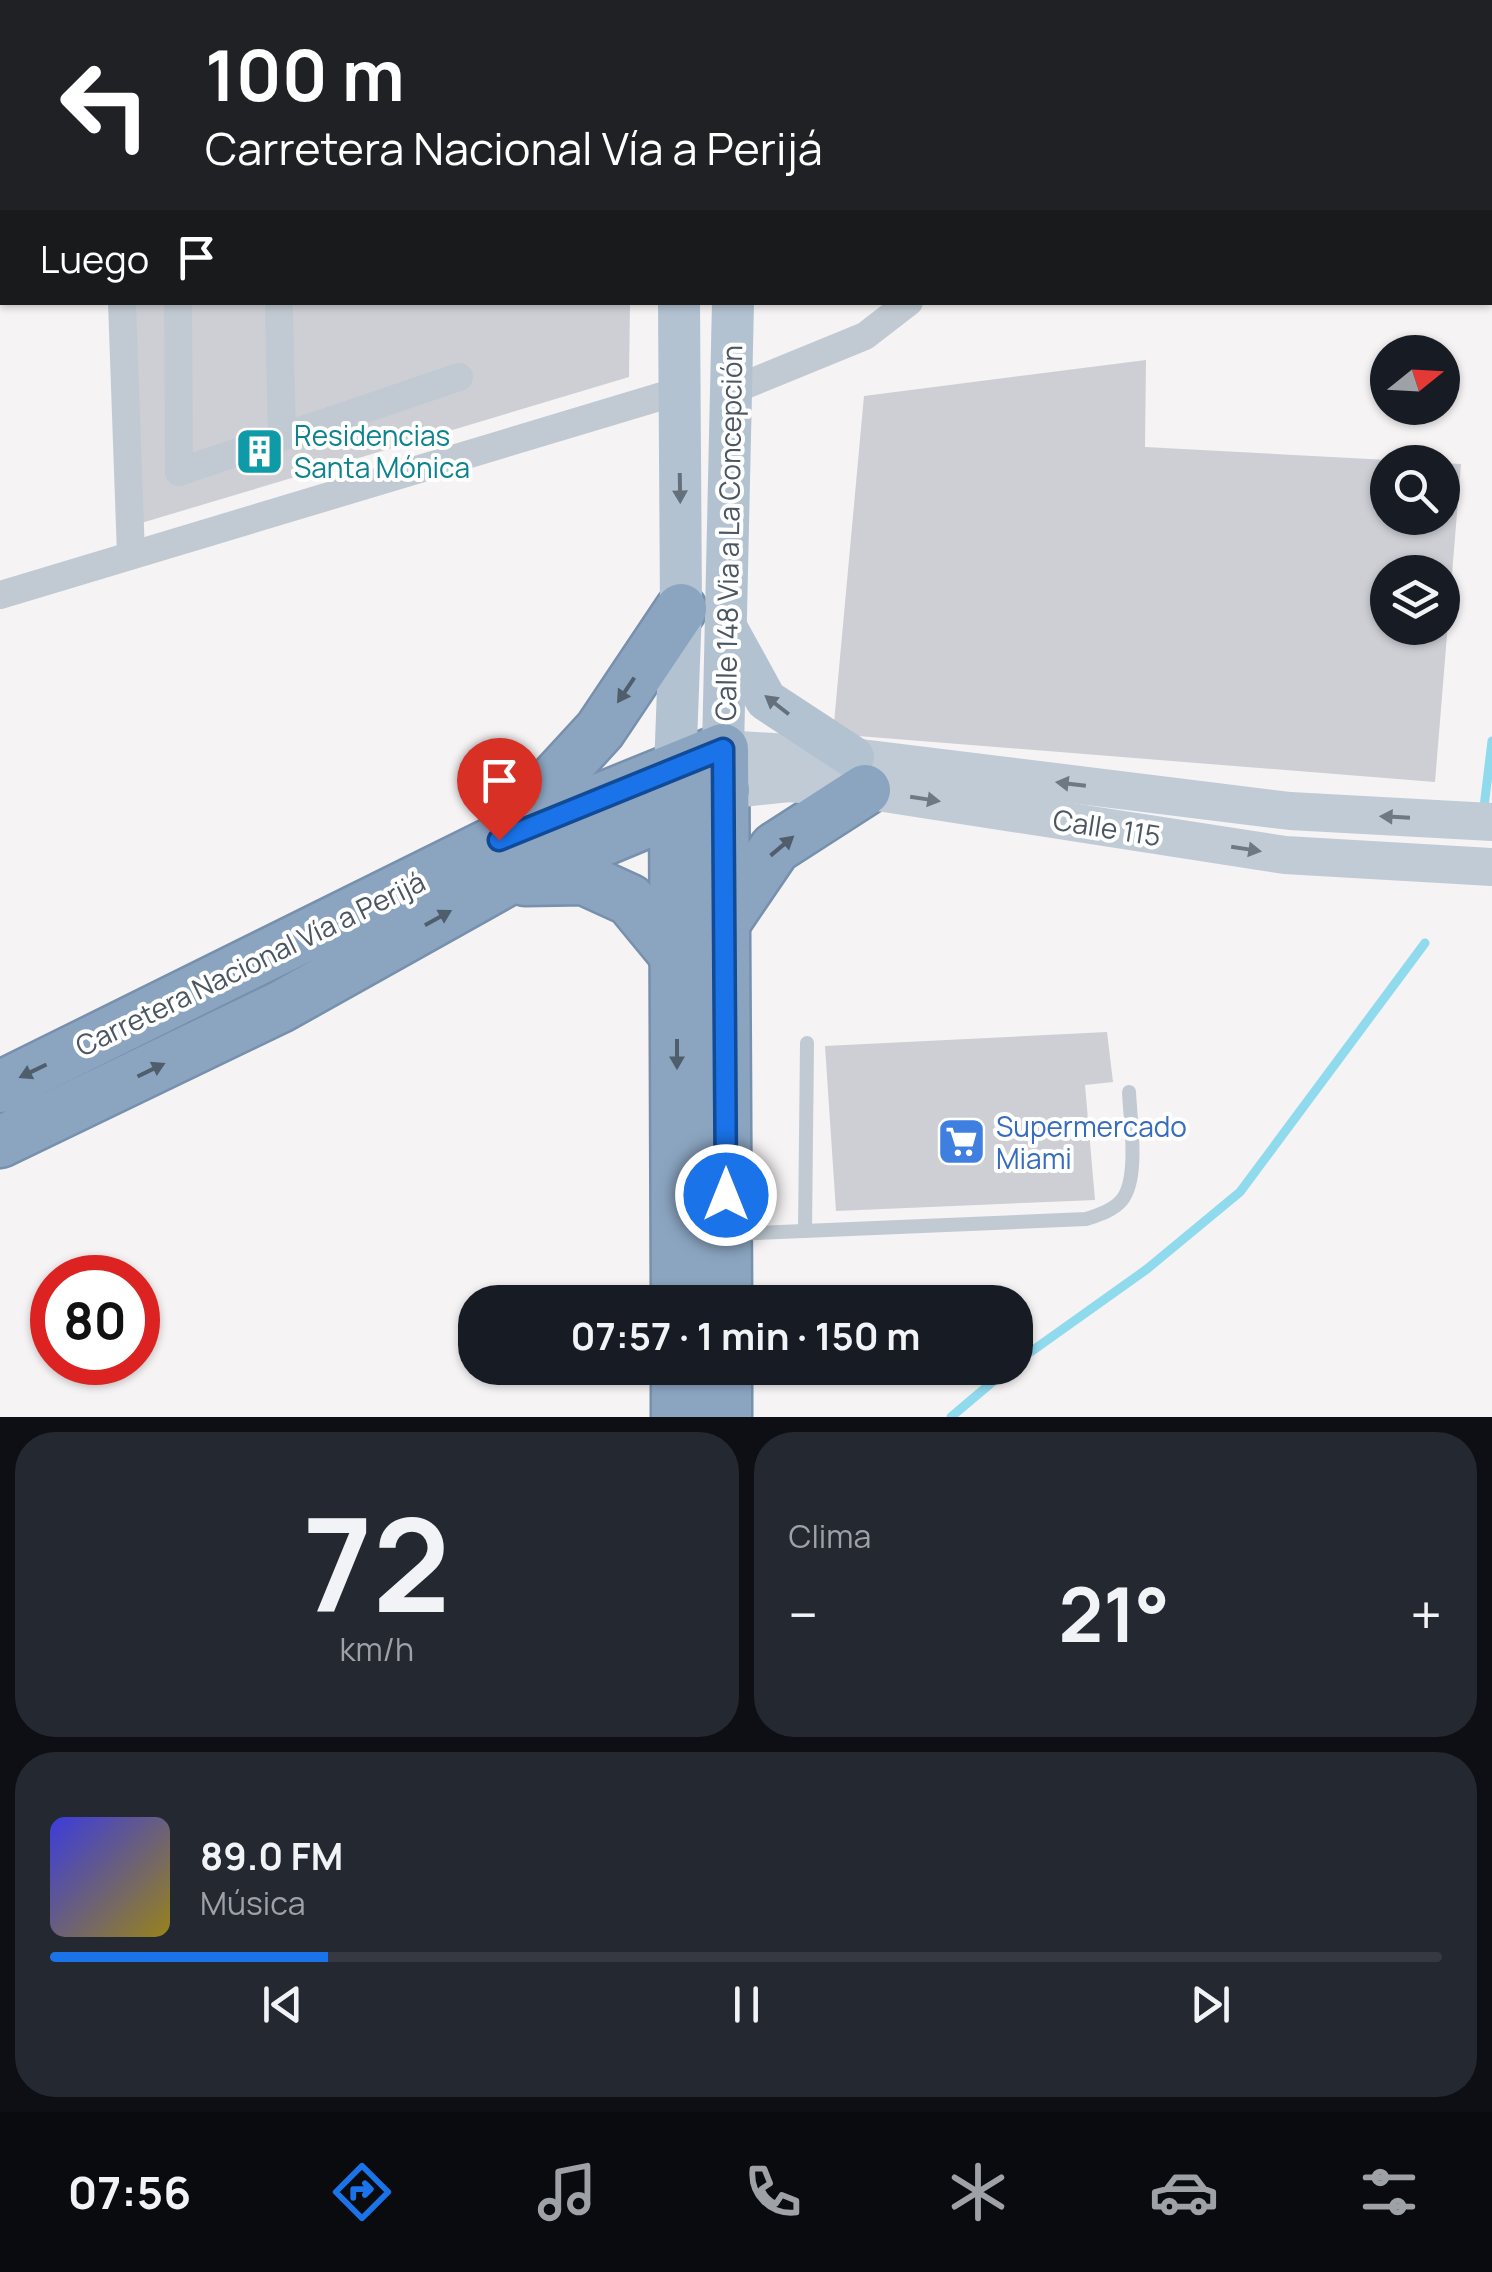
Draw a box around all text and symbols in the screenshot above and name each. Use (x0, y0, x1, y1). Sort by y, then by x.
text: 100 m (205, 26, 405, 122)
icon: left (40, 40, 170, 170)
text: Carretera Nacional Vía a Perijá (205, 117, 823, 179)
icon: arrive (169, 230, 224, 285)
text: Luego (40, 232, 149, 284)
north arrow (1370, 335, 1460, 425)
map controls (1370, 335, 1460, 645)
street label: Calle 148 Via a La Concepción (706, 345, 750, 721)
place label: Residencias Santa Mónica (294, 416, 470, 486)
building icon: Residencias Santa Mónica (233, 425, 285, 477)
button: search (1370, 445, 1460, 535)
one-way arrow (672, 473, 688, 505)
button: layers (1370, 555, 1460, 645)
one-way arrow (618, 677, 636, 704)
one-way arrow (764, 695, 790, 716)
pin (457, 738, 542, 841)
icon: arrive (472, 753, 527, 808)
one-way arrow (1055, 776, 1087, 792)
one-way arrow (910, 792, 941, 808)
street label: Calle 115 (1050, 800, 1164, 854)
one-way arrow (1378, 809, 1410, 825)
one-way arrow (769, 835, 794, 857)
one-way arrow (1231, 841, 1262, 857)
street label: Carretera Nacional Vía a Perijá (69, 862, 431, 1064)
one-way arrow (424, 910, 453, 927)
one-way arrow (669, 1039, 685, 1071)
one-way arrow (137, 1061, 166, 1078)
one-way arrow (18, 1062, 47, 1079)
place label: Supermercado Miami (996, 1107, 1187, 1177)
supermarket icon: Supermercado Miami (935, 1116, 987, 1168)
position arrow (674, 1143, 778, 1247)
speed limit sign: 80 (30, 1255, 160, 1385)
text: 07:57 · 1 min · 150 m (571, 1309, 921, 1361)
text: 72 (303, 1473, 450, 1651)
text: Clima (789, 1514, 871, 1558)
text: 21° (1059, 1562, 1170, 1665)
text: − (789, 1576, 818, 1652)
text: + (1410, 1576, 1442, 1652)
text: km/h (340, 1627, 414, 1671)
text: 89.0 FM (200, 1829, 343, 1881)
text: Música (200, 1881, 306, 1925)
icon: previous (255, 1977, 310, 2032)
icon: pause (719, 1977, 774, 2032)
icon: next (1183, 1977, 1238, 2032)
icon: directions (327, 2157, 397, 2227)
icon: music (532, 2157, 602, 2227)
icon: phone (738, 2157, 808, 2227)
icon: climate (943, 2157, 1013, 2227)
icon: car (1149, 2157, 1219, 2227)
icon: filters (1354, 2157, 1424, 2227)
text: 07:56 (68, 2161, 191, 2223)

